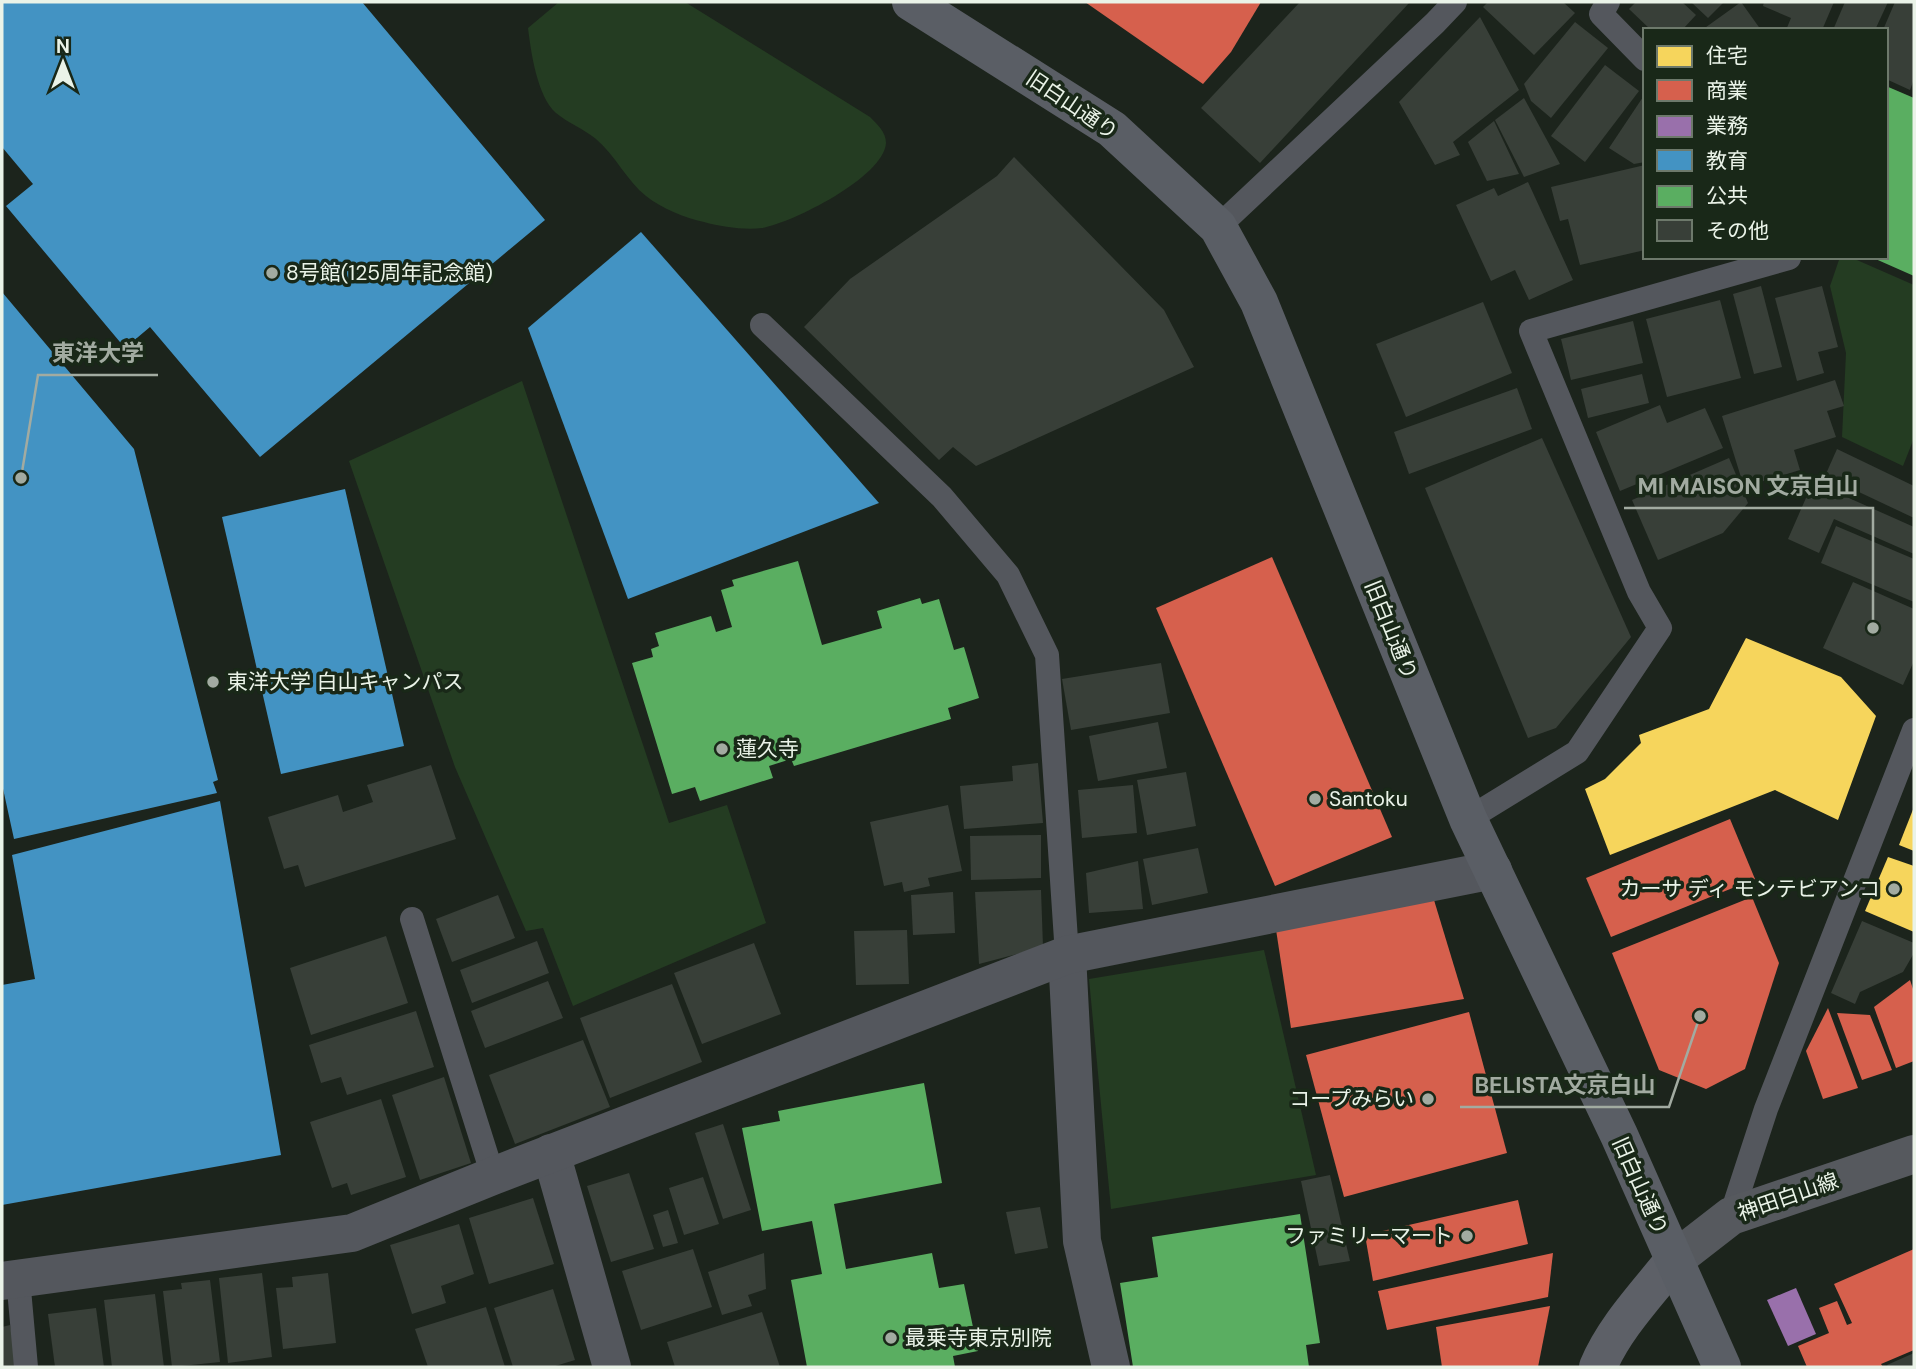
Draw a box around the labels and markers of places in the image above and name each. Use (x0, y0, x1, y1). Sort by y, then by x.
place label: 8号館(125周年記念館) (286, 259, 493, 287)
marker: 8号館(125周年記念館) (264, 265, 280, 281)
callout: 東洋大学 (38, 331, 158, 375)
callout: MI MAISON 文京白山 (1624, 464, 1873, 508)
place label: 東洋大学 白山キャンパス (227, 668, 464, 696)
marker: 東洋大学 白山キャンパス (205, 674, 221, 690)
place label: 蓮久寺 (736, 735, 799, 763)
marker: 蓮久寺 (714, 741, 730, 757)
place label: Santoku (1329, 785, 1408, 813)
marker: Santoku (1307, 791, 1323, 807)
place label: カーサ ディ モンテビアンコ (1620, 875, 1880, 903)
marker: カーサ ディ モンテビアンコ (1886, 881, 1902, 897)
callout: BELISTA文京白山 (1460, 1063, 1669, 1107)
place label: コープみらい (1289, 1085, 1414, 1113)
marker: コープみらい (1420, 1091, 1436, 1107)
place label: ファミリーマート (1285, 1222, 1453, 1250)
marker: ファミリーマート (1459, 1228, 1475, 1244)
place label: 最乗寺東京別院 (905, 1324, 1052, 1352)
marker: 最乗寺東京別院 (883, 1330, 899, 1346)

